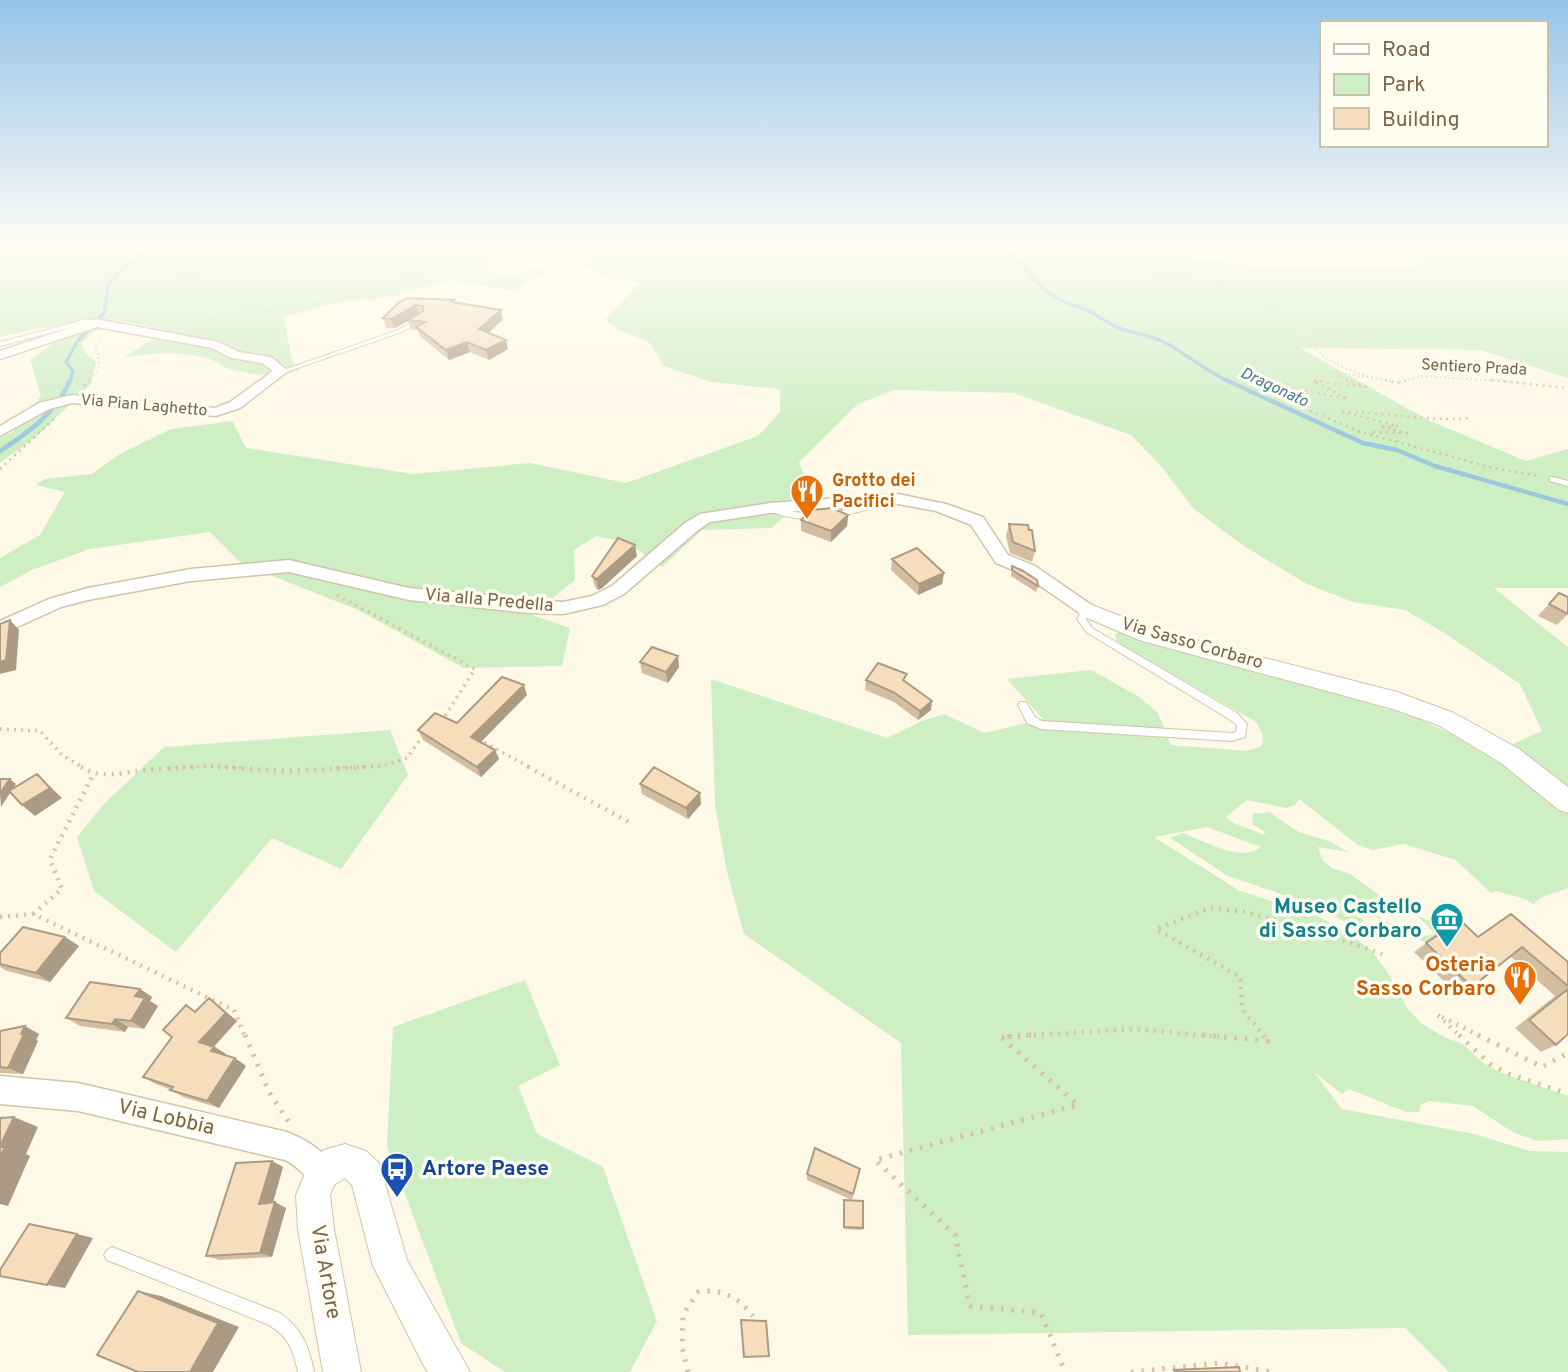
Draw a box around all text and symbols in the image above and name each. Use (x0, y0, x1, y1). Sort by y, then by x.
legend (1320, 21, 1547, 147)
text: Road (1382, 37, 1431, 64)
text: Park (1382, 72, 1425, 99)
text: Building (1382, 107, 1460, 134)
street label: Sentiero Prada (1421, 355, 1527, 381)
water label: Dragonato (1237, 364, 1312, 413)
street label: Via Pian Laghetto (80, 390, 208, 422)
place label: Grotto dei Pacifici (832, 470, 916, 514)
restaurant icon: Grotto dei Pacifici (788, 472, 826, 521)
street label: Via alla Predella (424, 584, 554, 618)
street label: Via Sasso Corbaro (1118, 613, 1266, 675)
place label: Museo Castello di Sasso Corbaro (1259, 894, 1422, 945)
museum icon: Museo Castello di Sasso Corbaro (1428, 900, 1466, 949)
place label: Osteria Sasso Corbaro (1356, 952, 1496, 1003)
restaurant icon: Osteria Sasso Corbaro (1501, 958, 1539, 1007)
street label: Via Lobbia (115, 1094, 217, 1142)
bus stop icon: Artore Paese (378, 1150, 416, 1199)
place label: Artore Paese (422, 1156, 549, 1183)
street label: Via Artore (303, 1223, 347, 1321)

